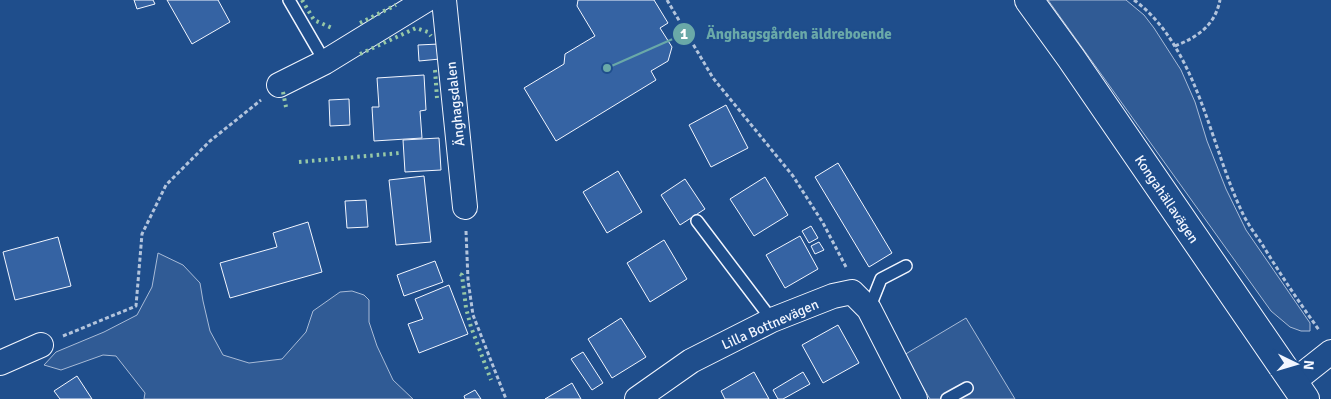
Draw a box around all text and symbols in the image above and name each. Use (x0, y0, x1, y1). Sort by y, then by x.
callout: Änghagsgården äldreboende (671, 19, 901, 49)
text: 1 (680, 25, 688, 43)
text: Änghagsgården äldreboende (706, 25, 892, 43)
street label: Änghagsdalen (443, 61, 468, 147)
street label: Kongahällavägen (1131, 152, 1202, 247)
street label: Lilla Bottnevägen (719, 295, 821, 353)
north arrow (1271, 339, 1321, 389)
text: N (1300, 359, 1317, 371)

